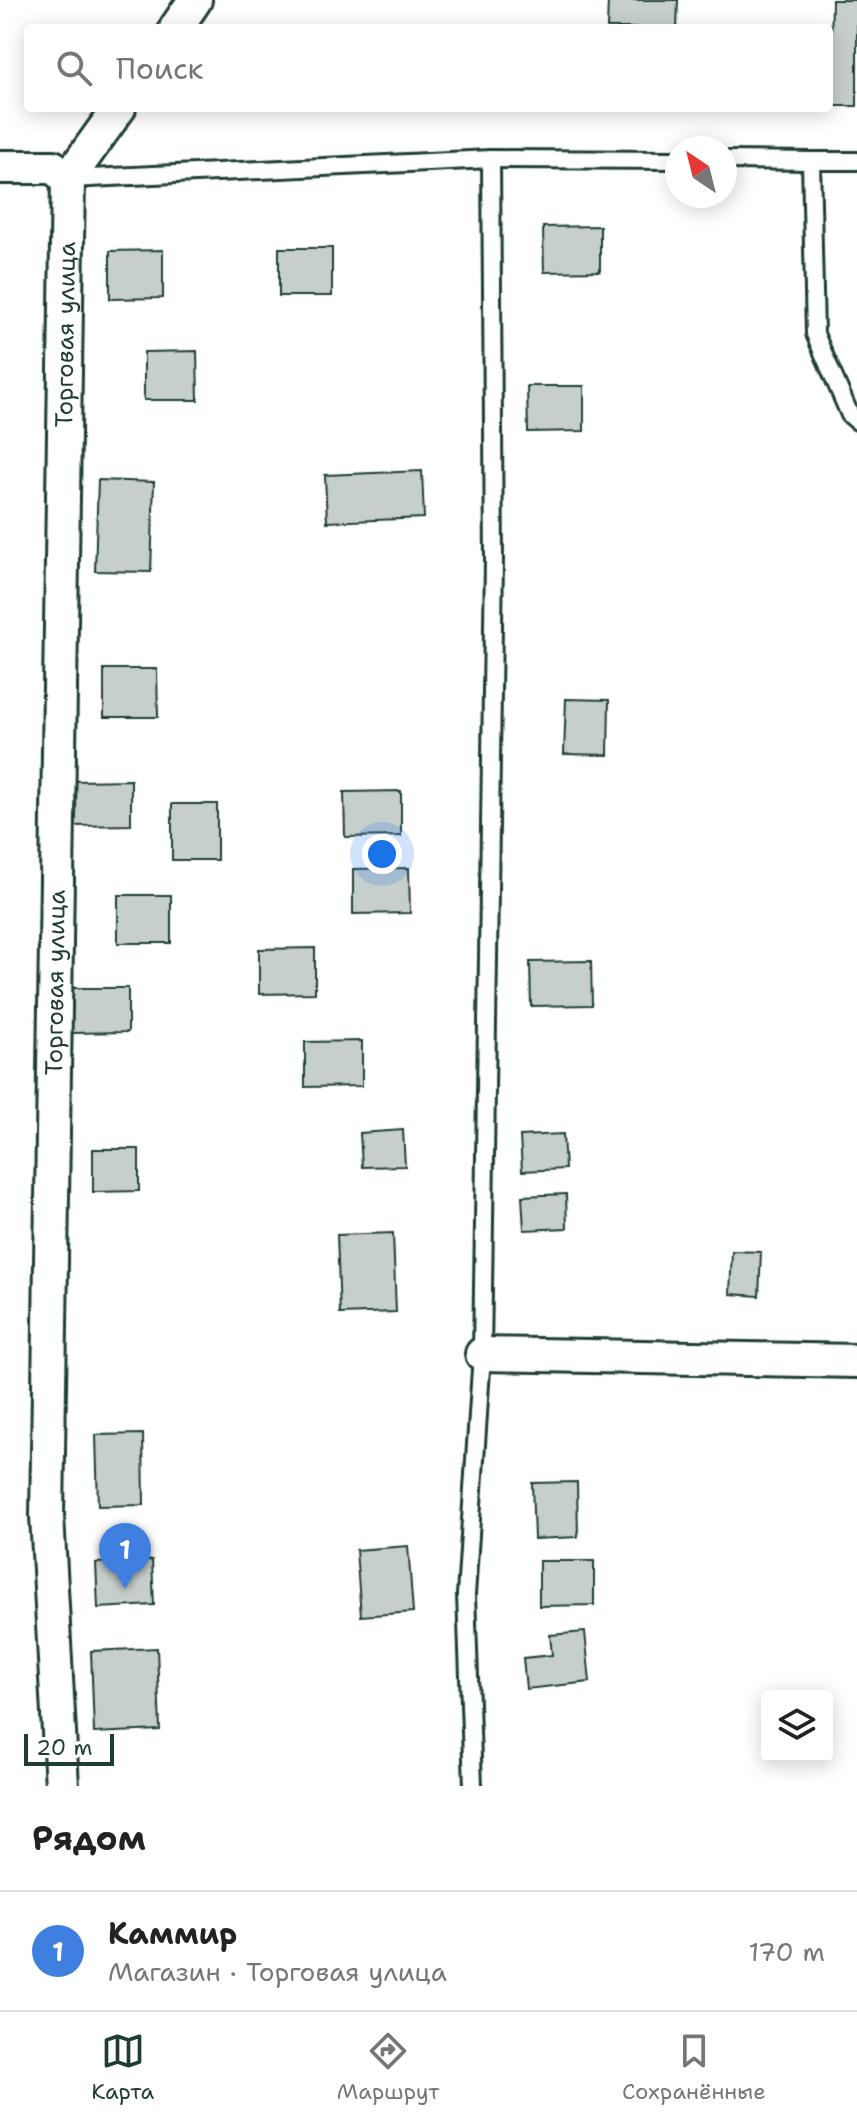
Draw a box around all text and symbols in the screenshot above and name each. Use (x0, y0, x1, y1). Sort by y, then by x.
search box (24, 24, 833, 112)
icon: search (52, 46, 96, 90)
text: Поиск (116, 48, 204, 89)
north arrow (665, 136, 737, 208)
street label: Торговая улица (48, 241, 83, 428)
your location (362, 834, 402, 874)
street label: Торговая улица (38, 889, 73, 1076)
pin: 1 (99, 1523, 151, 1589)
map controls (761, 1690, 833, 1762)
button: layers (761, 1690, 833, 1762)
scale bar (24, 1730, 114, 1766)
text: 20 m (36, 1733, 93, 1762)
text: Рядом (32, 1815, 146, 1861)
text: Каммир (108, 1913, 237, 1954)
text: 1 (52, 1934, 64, 1969)
text: 170 m (748, 1934, 825, 1969)
text: Магазин · Торговая улица (108, 1954, 447, 1989)
tab: Карта (91, 2029, 154, 2106)
tab: Маршрут (337, 2029, 439, 2106)
tab: Сохранённые (622, 2029, 766, 2106)

